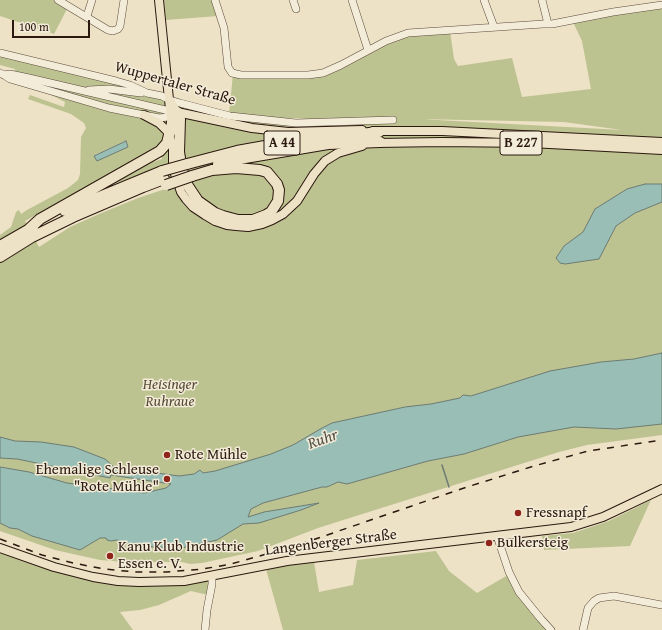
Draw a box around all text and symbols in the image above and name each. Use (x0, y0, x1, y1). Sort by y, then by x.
scale bar (14, 12, 92, 38)
text: 100 m (19, 18, 49, 35)
street label: Wuppertaler Straße (112, 58, 238, 110)
road number: A 44 (264, 131, 300, 155)
road number: B 227 (500, 131, 542, 155)
park label: Heisinger Ruhraue (143, 376, 197, 411)
water label: Ruhr (305, 426, 341, 454)
place label: Rote Mühle (175, 446, 247, 464)
marker: Rote Mühle (162, 450, 172, 460)
place label: Ehemalige Schleuse "Rote Mühle" (36, 461, 159, 496)
marker: Ehemalige Schleuse "Rote Mühle" (162, 474, 172, 484)
place label: Fressnapf (526, 504, 587, 522)
marker: Fressnapf (513, 508, 523, 518)
street label: Langenberger Straße (264, 526, 398, 560)
place label: Bulkersteig (497, 534, 568, 552)
place label: Kanu Klub Industrie Essen e. V. (118, 538, 244, 573)
marker: Bulkersteig (484, 538, 494, 548)
marker: Kanu Klub Industrie Essen e. V. (105, 551, 115, 561)

